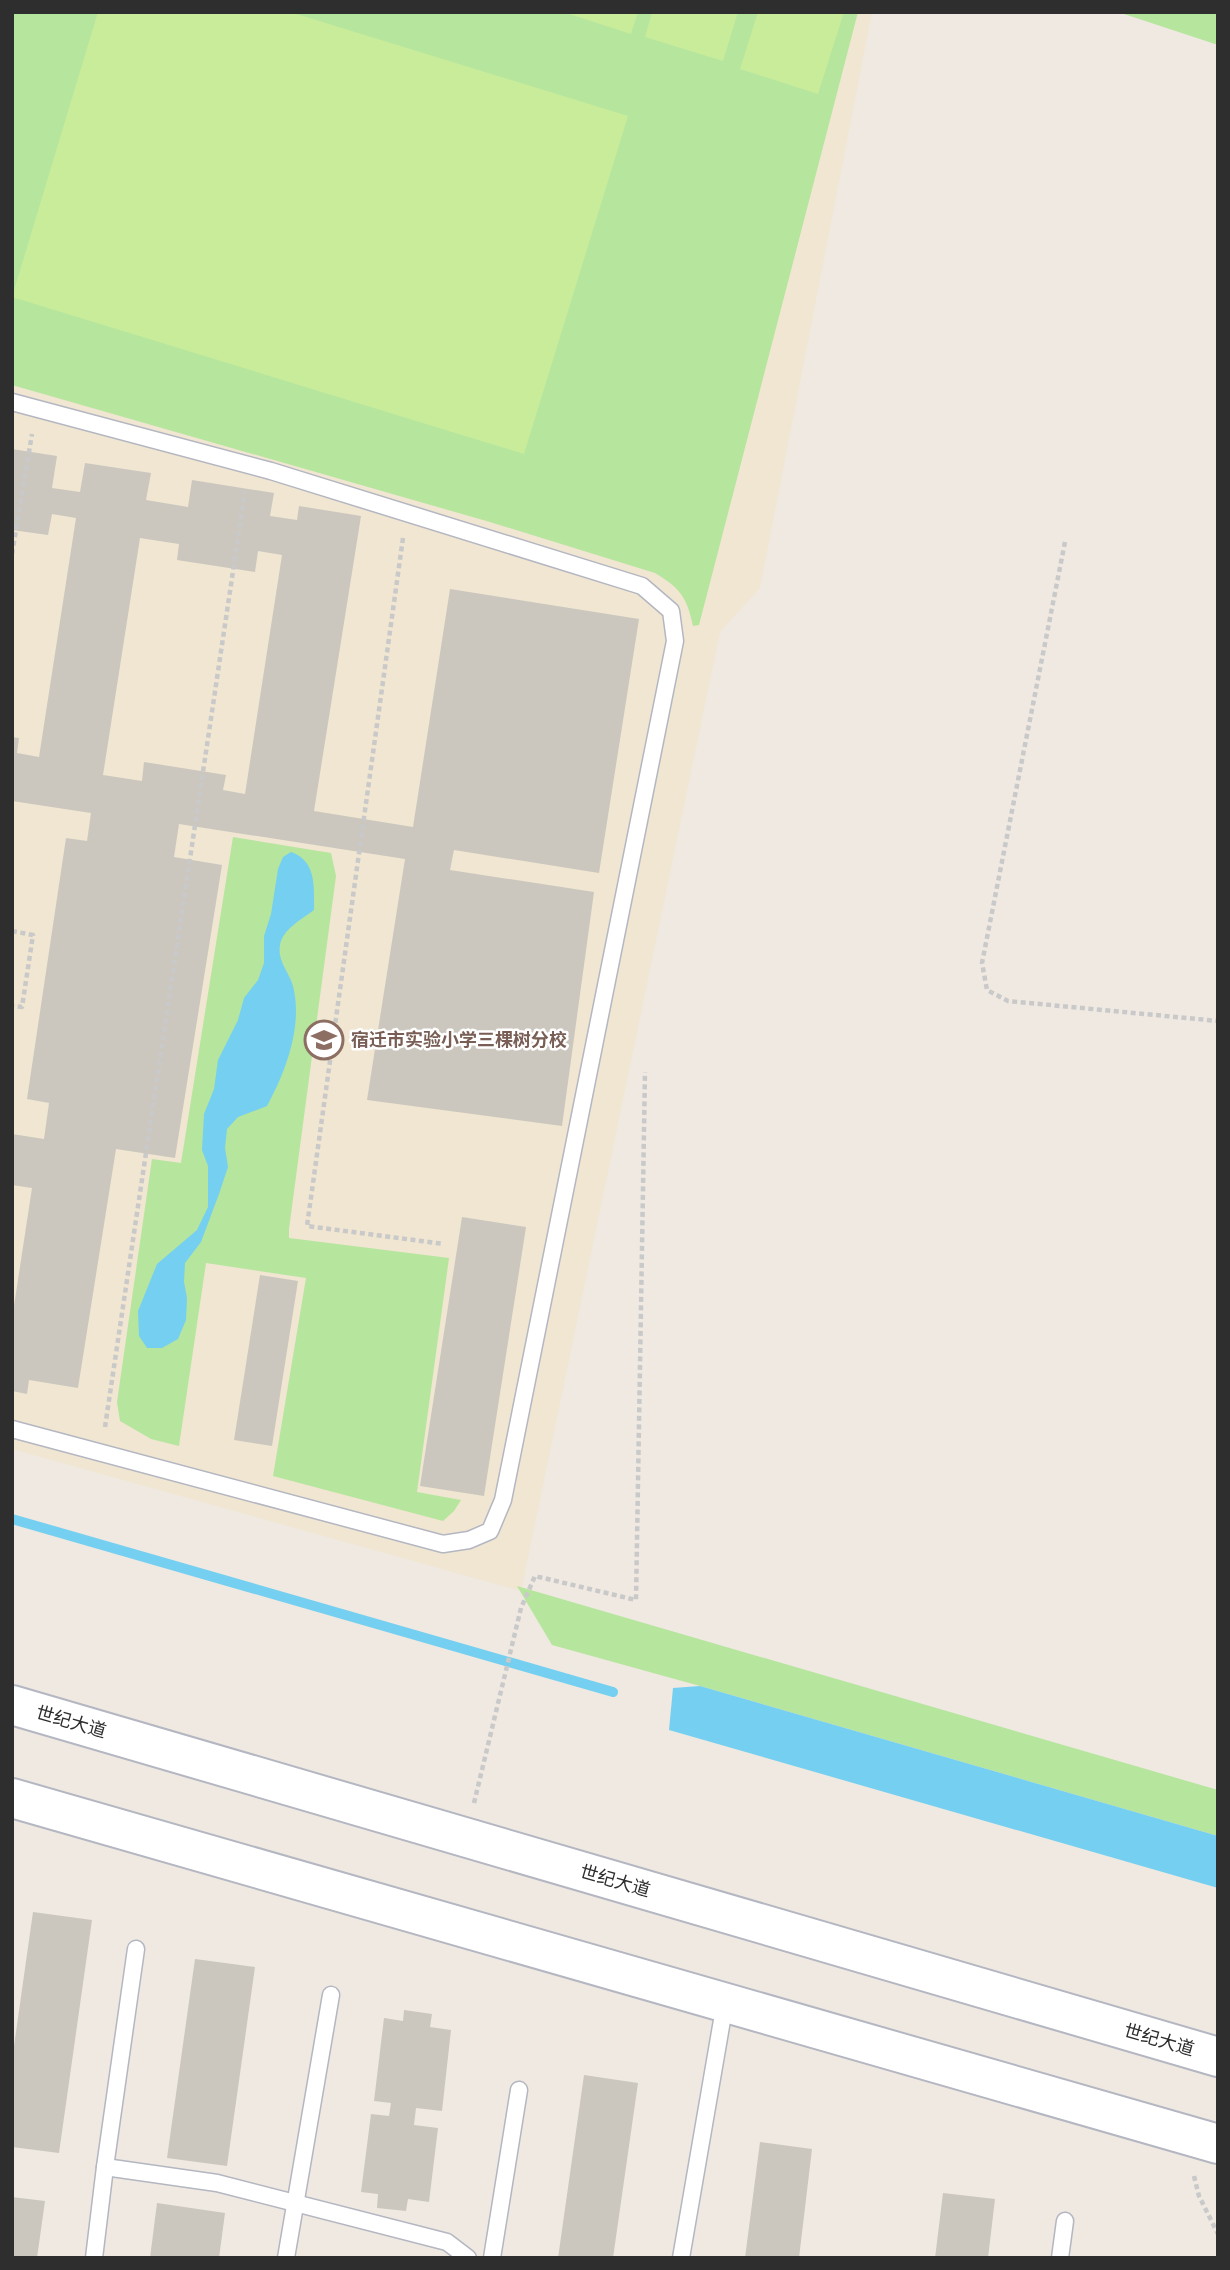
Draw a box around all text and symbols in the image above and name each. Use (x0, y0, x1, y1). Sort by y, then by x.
school or university icon: 宿迁市实验小学三棵树分校 (303, 1019, 345, 1061)
place label: 宿迁市实验小学三棵树分校 (351, 1030, 567, 1050)
street label: 世纪大道 (34, 1702, 108, 1742)
street label: 世纪大道 (578, 1861, 652, 1901)
street label: 世纪大道 (1122, 2020, 1196, 2060)

